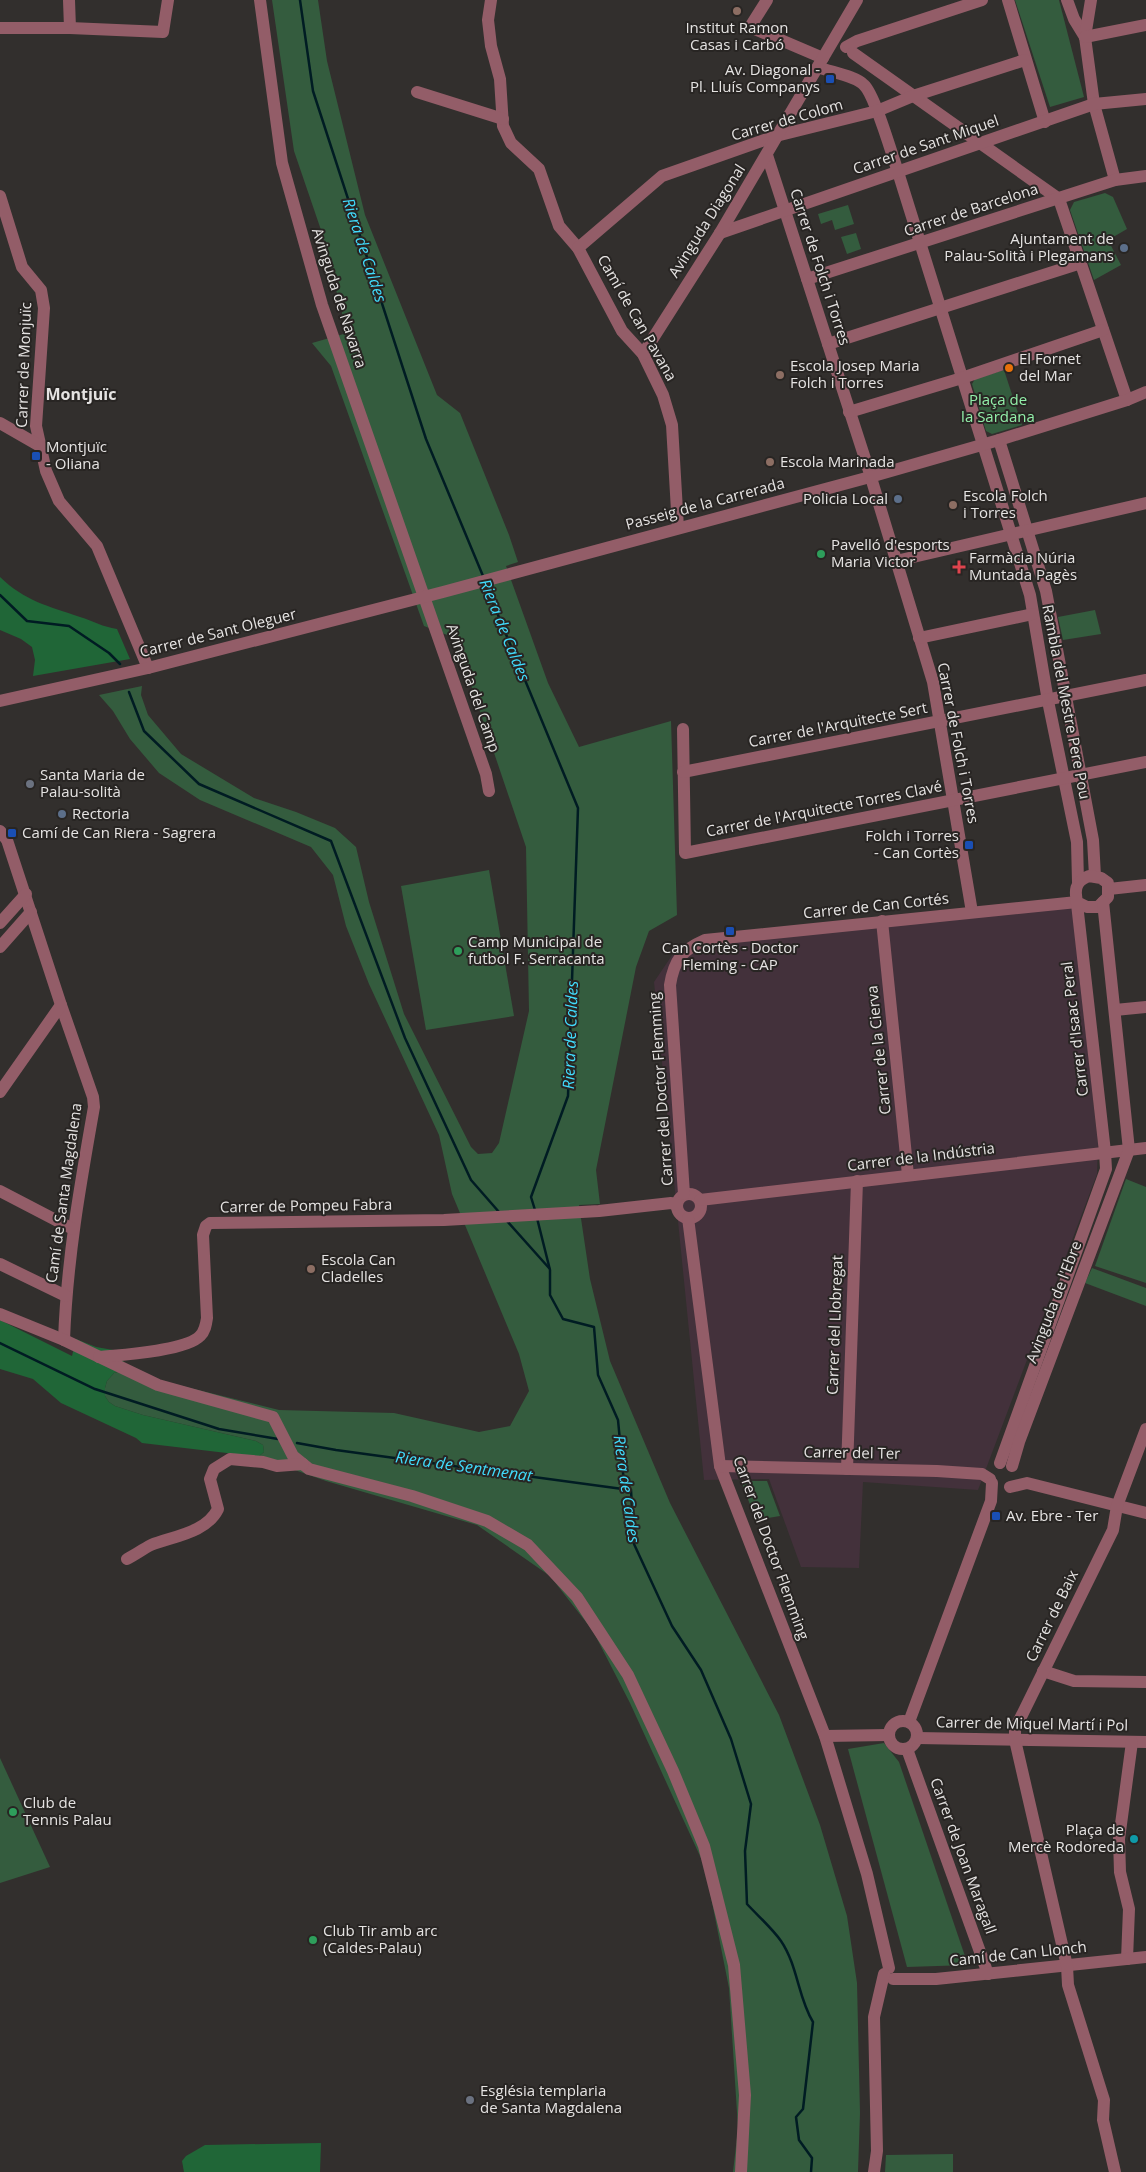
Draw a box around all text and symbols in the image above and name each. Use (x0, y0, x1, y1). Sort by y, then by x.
marker: Institut Ramon Casas i Carbó (731, 5, 743, 17)
place label: Institut Ramon Casas i Carbó (685, 17, 789, 54)
place label: Av. Diagonal - Pl. Lluís Companys (690, 59, 820, 96)
marker: Av. Diagonal - Pl. Lluís Companys (824, 73, 836, 85)
street label: Carrer de Colom (729, 94, 845, 145)
street label: Carrer de Sant Miquel (850, 110, 1001, 178)
street label: Avinguda Diagonal (663, 160, 749, 281)
street label: Carrer de Barcelona (901, 178, 1040, 240)
street label: Carrer de Folch i Torres (786, 186, 856, 348)
water label: Riera de Caldes (338, 195, 392, 305)
street label: Avinguda de Navarra (308, 225, 372, 370)
place label: Ajuntament de Palau-Solità i Plegamans (944, 228, 1114, 265)
marker: Ajuntament de Palau-Solità i Plegamans (1118, 242, 1130, 254)
street label: Camí de Can Pavana (594, 251, 682, 384)
street label: Carrer de Monjuïc (11, 302, 35, 428)
place label: El Fornet del Mar (1019, 348, 1081, 385)
place label: Escola Josep Maria Folch i Torres (790, 355, 920, 392)
marker: El Fornet del Mar (1003, 362, 1015, 374)
marker: Escola Josep Maria Folch i Torres (774, 369, 786, 381)
district label: Montjuïc (46, 383, 116, 405)
park label: Plaça de la Sardana (961, 389, 1035, 426)
place label: Montjuïc - Oliana (46, 436, 107, 473)
marker: Montjuïc - Oliana (30, 450, 42, 462)
place label: Escola Marinada (780, 451, 895, 471)
marker: Escola Marinada (764, 456, 776, 468)
street label: Passeig de la Carrerada (623, 472, 786, 534)
place label: Escola Folch i Torres (963, 485, 1048, 522)
place label: Policia Local (803, 488, 888, 508)
marker: Policia Local (892, 493, 904, 505)
marker: Escola Folch i Torres (947, 499, 959, 511)
place label: Pavelló d'esports Maria Victor (831, 534, 950, 571)
place label: Farmàcia Núria Muntada Pagès (969, 547, 1077, 584)
marker: Pavelló d'esports Maria Victor (815, 548, 827, 560)
marker: Farmàcia Núria Muntada Pagès (953, 561, 965, 573)
water label: Riera de Caldes (474, 576, 536, 685)
street label: Carrer de Sant Oleguer (137, 603, 298, 661)
street label: Rambla del Mestre Pere Pou (1038, 603, 1096, 801)
street label: Avinguda del Camp (443, 621, 505, 755)
street label: Carrer de Folch i Torres (934, 661, 984, 825)
street label: Carrer de l'Arquitecte Sert (747, 697, 929, 751)
place label: Santa Maria de Palau-solità (40, 764, 145, 801)
street label: Carrer de l'Arquitecte Torres Clavé (704, 775, 943, 841)
marker: Santa Maria de Palau-solità (24, 778, 36, 790)
place label: Rectoria (72, 803, 130, 823)
marker: Rectoria (56, 808, 68, 820)
place label: Camí de Can Riera - Sagrera (22, 822, 216, 842)
place label: Folch i Torres - Can Cortès (865, 825, 959, 862)
marker: Camí de Can Riera - Sagrera (6, 827, 18, 839)
marker: Folch i Torres - Can Cortès (963, 839, 975, 851)
street label: Carrer de Can Cortés (802, 887, 950, 923)
marker: Can Cortès - Doctor Fleming - CAP (724, 925, 736, 937)
place label: Camp Municipal de futbol F. Serracanta (468, 931, 605, 968)
place label: Can Cortès - Doctor Fleming - CAP (662, 937, 798, 974)
marker: Camp Municipal de futbol F. Serracanta (452, 945, 464, 957)
street label: Carrer d'Isaac Peral (1056, 961, 1092, 1098)
water label: Riera de Caldes (557, 980, 583, 1090)
street label: Carrer de la Cierva (861, 985, 895, 1116)
street label: Carrer del Doctor Flemming (643, 992, 677, 1187)
street label: Camí de Santa Magdalena (40, 1102, 86, 1284)
street label: Carrer de la Indústria (846, 1137, 996, 1175)
street label: Carrer de Pompeu Fabra (220, 1193, 392, 1217)
street label: Avinguda de l'Ebre (1021, 1238, 1086, 1366)
place label: Escola Can Cladelles (321, 1249, 396, 1286)
street label: Carrer del Llobregat (822, 1255, 846, 1395)
marker: Escola Can Cladelles (305, 1263, 317, 1275)
water label: Riera de Caldes (609, 1434, 645, 1544)
street label: Carrer del Ter (804, 1441, 900, 1463)
water label: Riera de Sentmenat (394, 1446, 535, 1487)
street label: Carrer del Doctor Flemming (729, 1453, 815, 1642)
place label: Av. Ebre - Ter (1006, 1505, 1098, 1525)
marker: Av. Ebre - Ter (990, 1510, 1002, 1522)
street label: Carrer de Baix (1020, 1566, 1082, 1665)
street label: Carrer de Miquel Martí i Pol (936, 1711, 1128, 1735)
street label: Carrer de Joan Maragall (926, 1775, 1002, 1937)
place label: Club de Tennis Palau (23, 1792, 112, 1829)
marker: Club de Tennis Palau (7, 1806, 19, 1818)
place label: Plaça de Mercè Rodoreda (1008, 1819, 1124, 1856)
marker: Plaça de Mercè Rodoreda (1128, 1833, 1140, 1845)
place label: Club Tir amb arc (Caldes-Palau) (323, 1920, 438, 1957)
marker: Club Tir amb arc (Caldes-Palau) (307, 1934, 319, 1946)
street label: Camí de Can Llonch (948, 1936, 1088, 1970)
place label: Església templaria de Santa Magdalena (480, 2080, 622, 2117)
marker: Església templaria de Santa Magdalena (464, 2094, 476, 2106)

